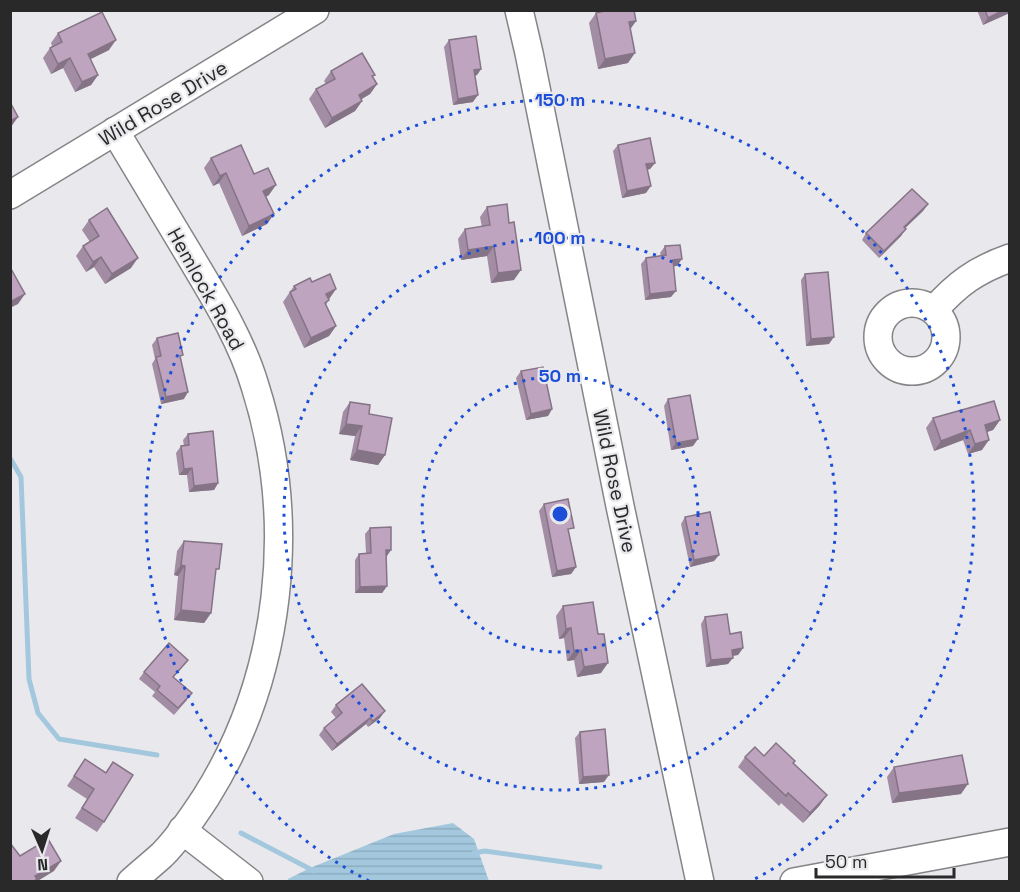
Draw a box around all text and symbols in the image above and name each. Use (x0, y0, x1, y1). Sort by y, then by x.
street label: Wild Rose Drive (94, 54, 232, 152)
text: 150 m (535, 88, 585, 111)
street label: Hemlock Road (162, 223, 250, 355)
text: 100 m (534, 226, 586, 249)
text: 50 m (539, 364, 581, 387)
street label: Wild Rose Drive (587, 407, 643, 555)
centre of rings (550, 504, 570, 524)
north arrow (12, 820, 72, 880)
scale bar (816, 841, 954, 879)
text: 50 m (825, 850, 867, 873)
text: N (37, 854, 49, 875)

